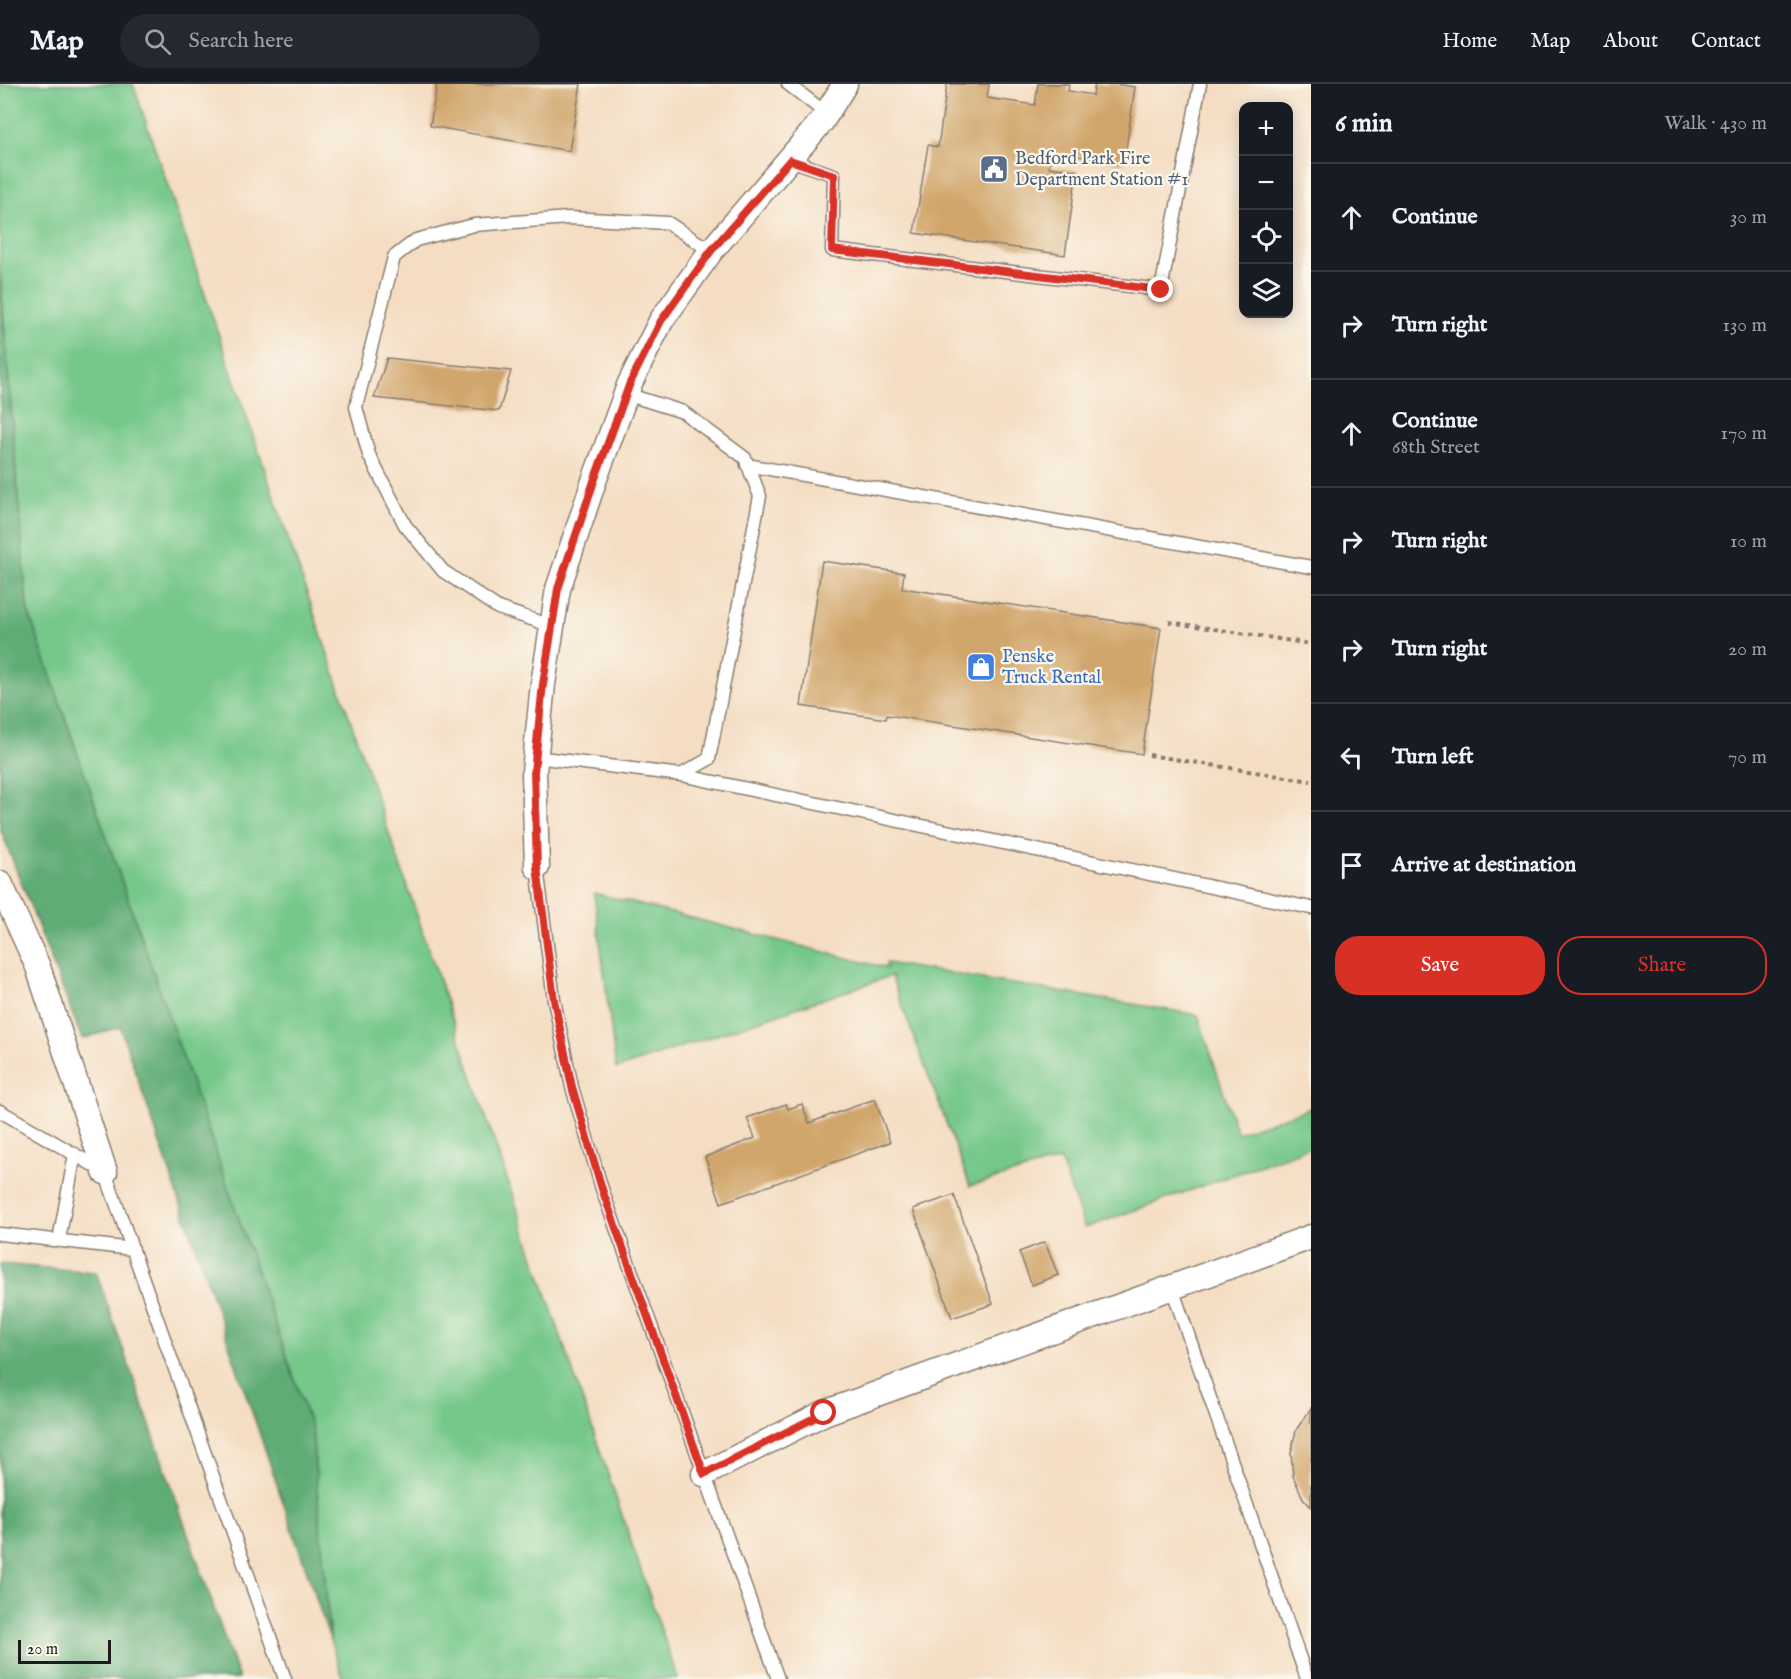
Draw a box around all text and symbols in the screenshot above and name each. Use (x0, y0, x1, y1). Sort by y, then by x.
search box (120, 14, 540, 68)
text: Map (30, 24, 84, 59)
icon: search (141, 25, 174, 58)
text: Search here (189, 27, 293, 55)
text: Home (1442, 28, 1497, 55)
text: Map (1530, 28, 1570, 55)
text: About (1603, 28, 1658, 55)
text: Contact (1691, 28, 1761, 55)
map controls (1239, 102, 1293, 318)
button: + (1239, 102, 1293, 156)
text: 6 min (1335, 107, 1393, 140)
text: Walk · 430 m (1664, 111, 1767, 136)
place label: Bedford Park Fire Department Station #1 (1015, 148, 1188, 192)
public building icon: Bedford Park Fire Department Station #1 (978, 153, 1010, 185)
button: − (1239, 156, 1293, 210)
icon: ahead (1335, 201, 1368, 234)
text: Continue (1392, 203, 1478, 231)
text: 30 m (1730, 205, 1767, 230)
button: locate (1239, 210, 1293, 264)
button: layers (1239, 264, 1293, 318)
route end (1147, 276, 1173, 302)
icon: right (1335, 309, 1368, 342)
text: Turn right (1392, 311, 1487, 339)
text: 130 m (1722, 313, 1767, 338)
text: Continue (1392, 407, 1478, 435)
icon: ahead (1335, 417, 1368, 450)
text: 170 m (1721, 421, 1767, 446)
text: 68th Street (1392, 435, 1480, 460)
icon: right (1335, 525, 1368, 558)
text: Turn right (1392, 527, 1487, 555)
text: 10 m (1730, 529, 1767, 554)
icon: right (1335, 633, 1368, 666)
text: Turn right (1392, 635, 1487, 663)
text: 20 m (1728, 637, 1767, 662)
place label: Penske Truck Rental (1002, 646, 1101, 690)
shop icon: Penske Truck Rental (965, 651, 997, 683)
icon: left (1335, 741, 1368, 774)
text: Turn left (1392, 743, 1474, 771)
text: 70 m (1728, 745, 1767, 770)
icon: arrive (1335, 849, 1368, 882)
text: Arrive at destination (1392, 851, 1576, 879)
button: Save (1335, 936, 1545, 995)
button: Share (1557, 936, 1767, 995)
route start (810, 1399, 836, 1425)
scale bar (18, 1637, 111, 1664)
text: 20 m (27, 1640, 58, 1660)

